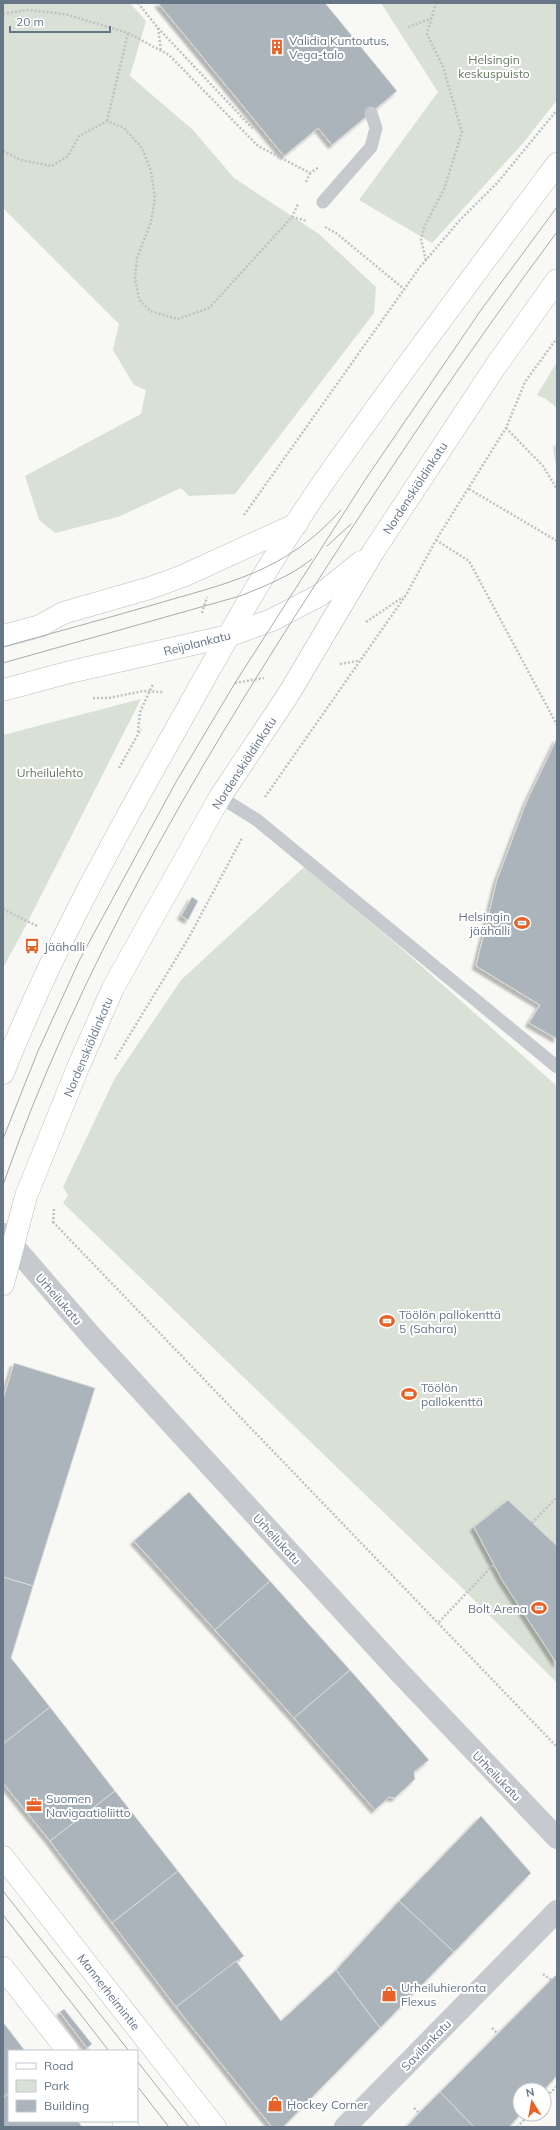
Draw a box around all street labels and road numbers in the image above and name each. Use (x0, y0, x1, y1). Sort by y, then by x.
street label: Nordenskiöldinkatu (380, 439, 450, 537)
street label: Reijolankatu (162, 627, 232, 659)
street label: Nordenskiöldinkatu (209, 714, 279, 812)
street label: Nordenskiöldinkatu (60, 995, 116, 1099)
street label: Urheilukatu (32, 1270, 86, 1328)
street label: Urheilukatu (250, 1511, 304, 1567)
street label: Urheilukatu (469, 1748, 525, 1804)
street label: Mannerheimintie (75, 1951, 143, 2033)
street label: Savilankatu (398, 2016, 454, 2074)

